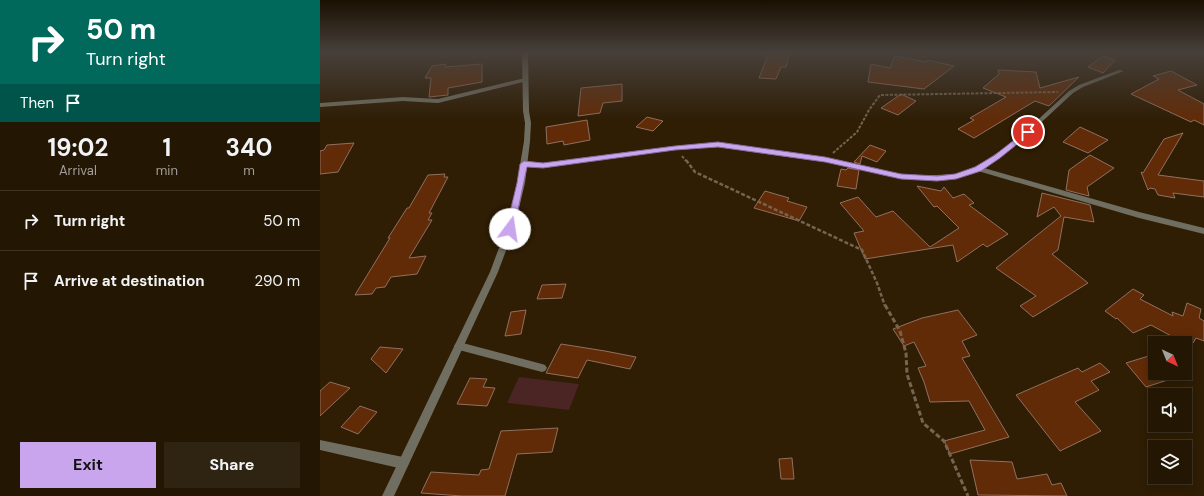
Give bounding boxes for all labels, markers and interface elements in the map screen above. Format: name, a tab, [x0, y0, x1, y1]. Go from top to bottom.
text: 50 m	[86, 11, 156, 48]
icon: right	[20, 16, 72, 68]
text: Turn right	[86, 47, 166, 71]
icon: arrive	[62, 92, 84, 114]
text: Then	[20, 93, 54, 113]
pin	[1011, 115, 1045, 149]
icon: arrive	[1017, 121, 1039, 143]
text: 19:02	[48, 132, 108, 163]
text: 1	[162, 132, 171, 163]
text: 340	[225, 132, 272, 163]
text: Arrival	[59, 162, 97, 179]
text: min	[156, 162, 178, 179]
text: m	[243, 162, 255, 179]
position arrow	[489, 208, 531, 250]
icon: right	[20, 210, 42, 232]
text: Turn right	[54, 211, 125, 231]
text: 50 m	[263, 211, 300, 231]
icon: arrive	[20, 270, 42, 292]
text: Arrive at destination	[54, 271, 205, 291]
text: 290 m	[254, 271, 300, 291]
north arrow	[1148, 336, 1192, 380]
map controls	[1148, 336, 1192, 484]
button: sound	[1148, 388, 1192, 432]
button: layers	[1148, 440, 1192, 484]
button: Exit	[20, 442, 156, 488]
button: Share	[164, 442, 300, 488]

